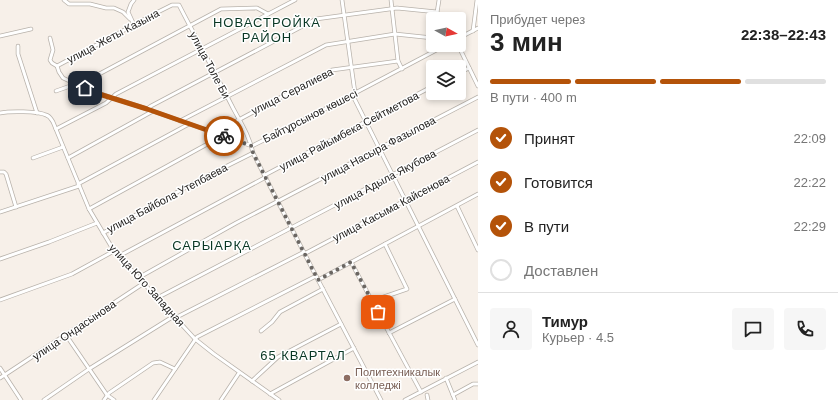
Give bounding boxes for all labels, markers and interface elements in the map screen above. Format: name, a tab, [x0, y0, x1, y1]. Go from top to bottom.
street label: улица Жеты Казына	[65, 6, 162, 65]
north arrow	[426, 12, 466, 52]
map controls	[426, 12, 466, 100]
text: Прибудет через	[490, 12, 585, 27]
district label: НОВАСТРОЙКА РАЙОН	[213, 15, 321, 45]
text: 22:38–22:43	[741, 26, 826, 43]
text: 3 мин	[490, 27, 563, 57]
street label: улица Толе Би	[187, 30, 233, 100]
button: layers	[426, 60, 466, 100]
street label: улица Сералиева	[249, 65, 336, 117]
pin	[68, 71, 102, 105]
icon: home	[74, 77, 96, 99]
street label: Байтұрсынов көшесі	[261, 87, 359, 145]
street label: улица Райымбека Сейтметова	[277, 89, 421, 173]
text: В пути · 400 m	[490, 90, 577, 105]
street label: улица Насыра Фазылова	[319, 113, 438, 184]
courier	[204, 116, 244, 156]
icon: bike	[213, 125, 235, 147]
icon: check	[490, 127, 512, 149]
text: Принят	[524, 130, 575, 147]
text: 22:09	[793, 131, 826, 146]
street label: улица Адыла Якубова	[332, 147, 439, 211]
street label: улица Байбола Утепбаева	[105, 161, 230, 235]
icon: check	[490, 171, 512, 193]
street label: улица Касыма Кайсенова	[331, 172, 452, 244]
text: Готовится	[524, 174, 593, 191]
text: 22:22	[793, 175, 826, 190]
icon: check	[490, 215, 512, 237]
text: В пути	[524, 218, 569, 235]
text: 22:29	[793, 219, 826, 234]
district label: САРЫАРҚА	[172, 238, 252, 253]
street label: улица Юго Западная	[107, 241, 187, 329]
text: Доставлен	[524, 262, 598, 279]
pin	[361, 295, 395, 329]
street label: улица Ондасынова	[30, 297, 119, 362]
icon: bag	[367, 301, 389, 323]
button: person	[490, 308, 532, 350]
button: chat	[732, 308, 774, 350]
button: phone	[784, 308, 826, 350]
text: Тимур	[542, 313, 588, 330]
text: Курьер · 4.5	[542, 330, 614, 345]
district label: 65 КВАРТАЛ	[260, 348, 346, 363]
place label: Политехникалык колледжі	[355, 366, 440, 391]
marker: Политехникалык колледжі	[342, 373, 352, 383]

